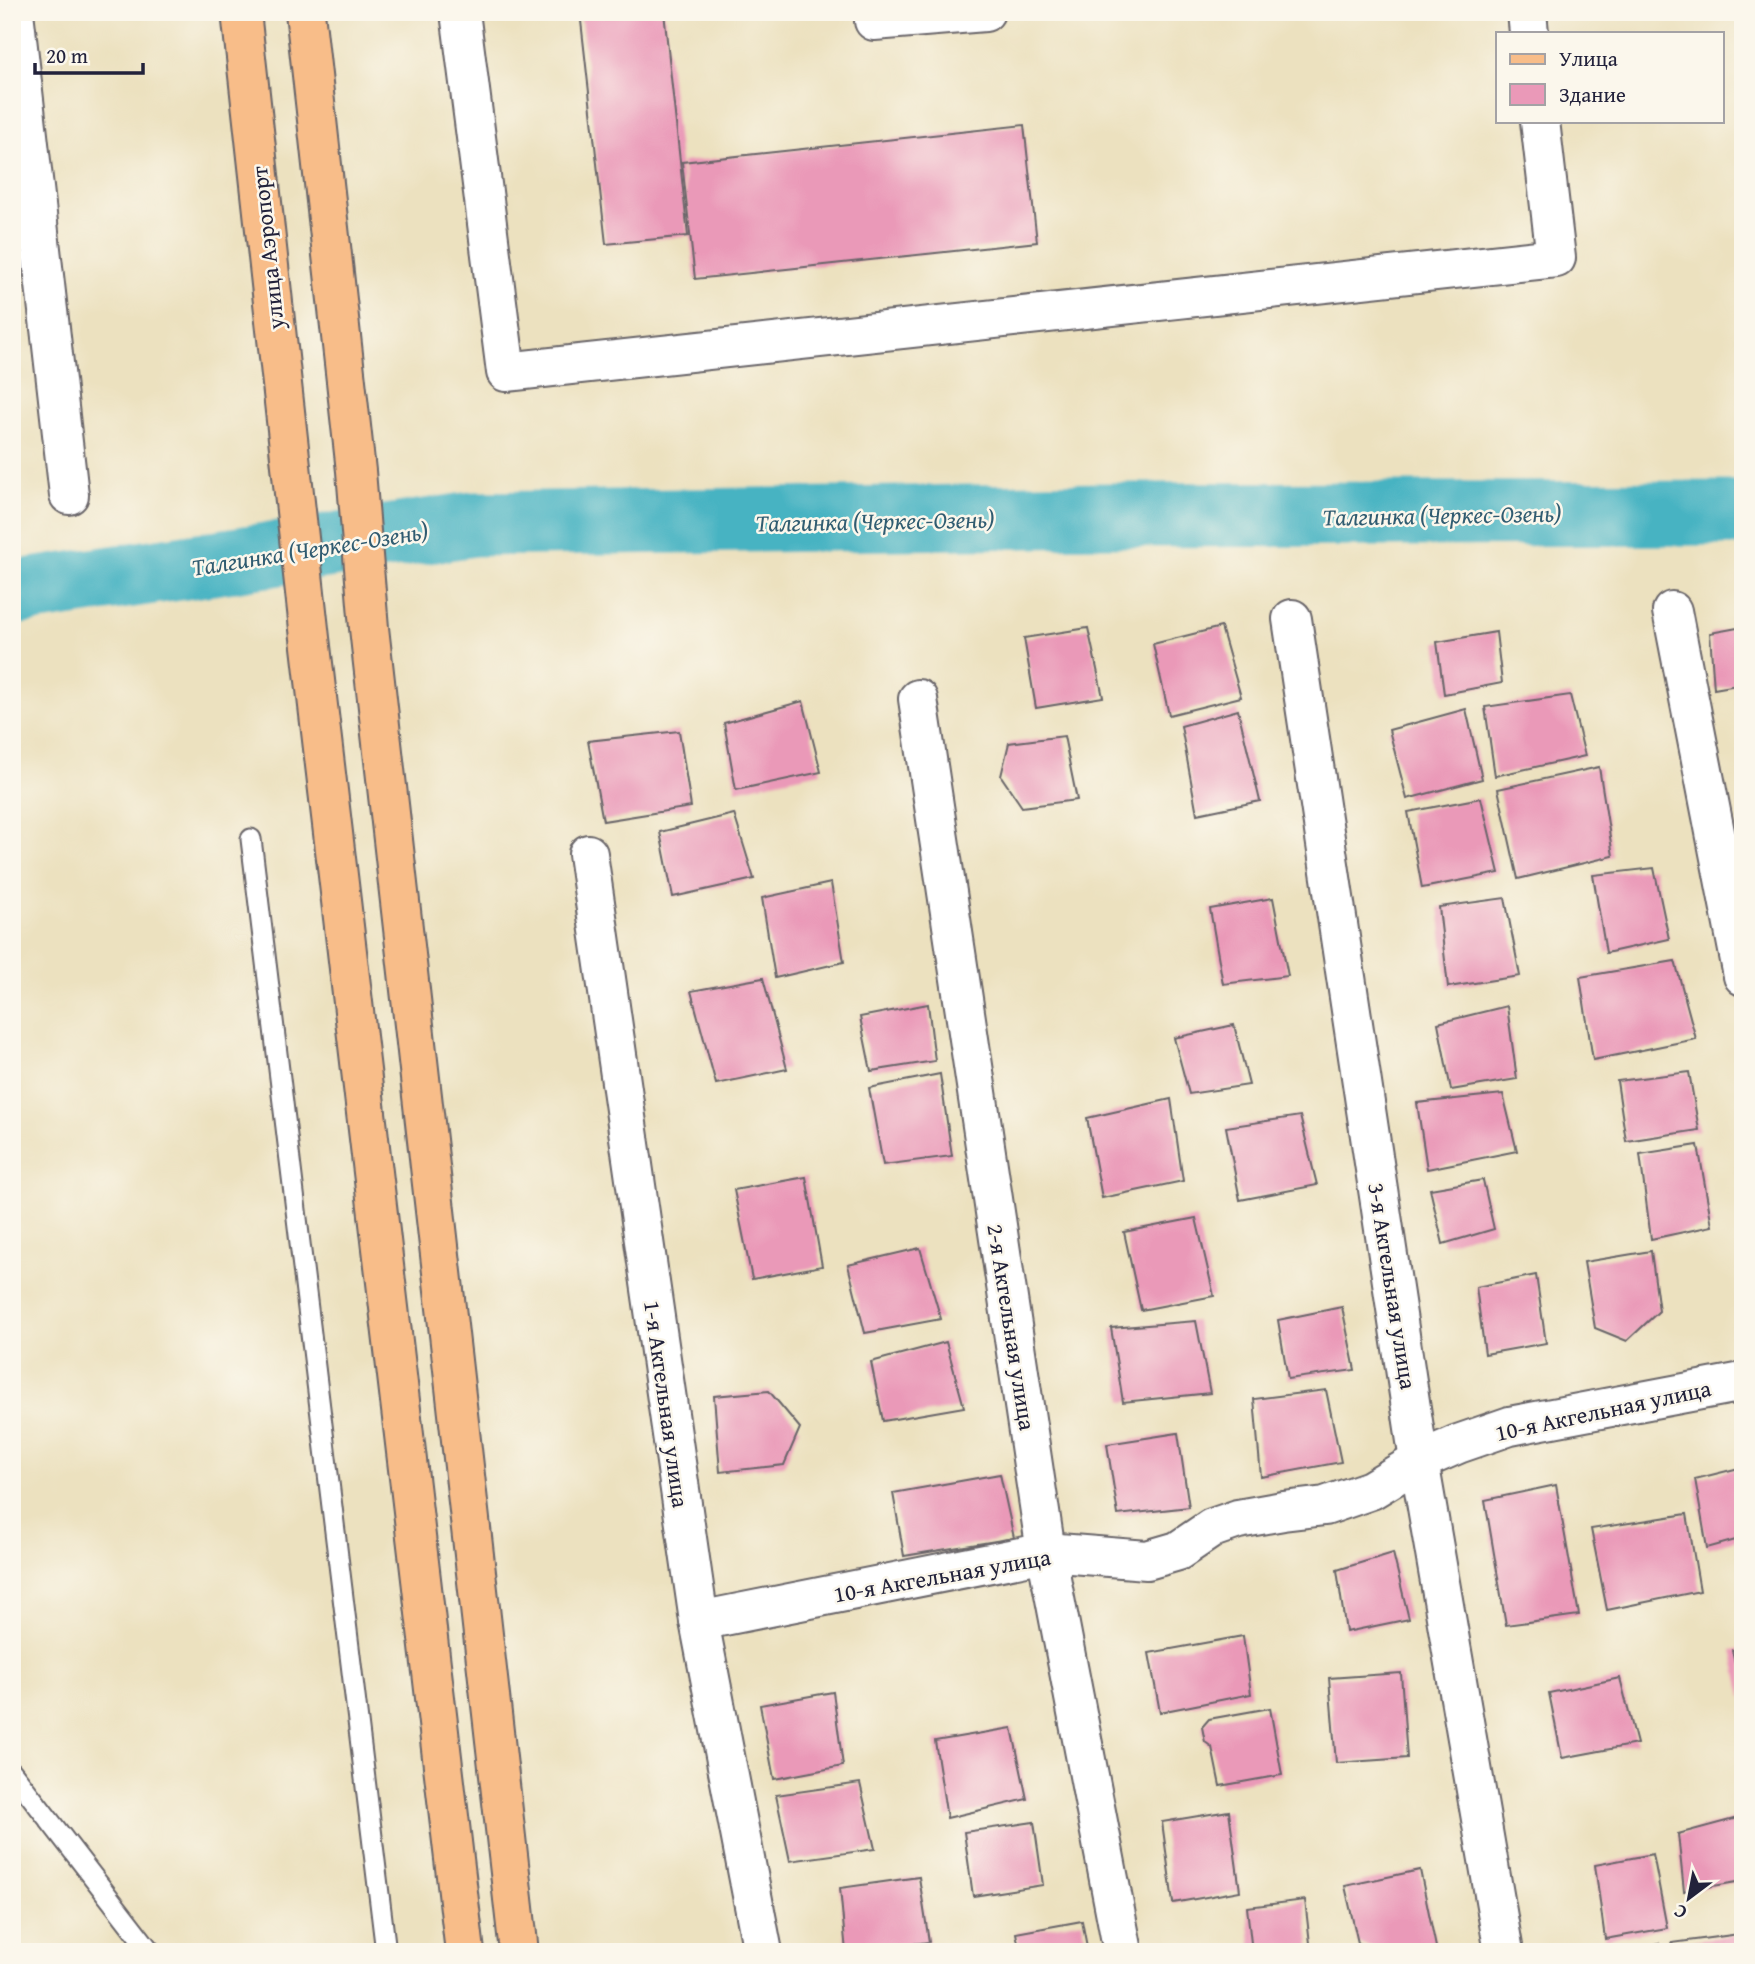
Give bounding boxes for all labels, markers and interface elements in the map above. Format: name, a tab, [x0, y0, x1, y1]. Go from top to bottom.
scale bar	[35, 32, 144, 76]
legend	[1496, 32, 1724, 122]
text: 20 m	[46, 40, 88, 71]
text: Улица	[1559, 43, 1618, 74]
text: Здание	[1559, 79, 1626, 110]
street label: улица Аэропорт	[242, 165, 292, 332]
water label: Талгинка (Черкес-Озень)	[1322, 495, 1562, 535]
water label: Талгинка (Черкес-Озень)	[755, 501, 995, 541]
water label: Талгинка (Черкес-Озень)	[189, 513, 431, 585]
street label: 3-я Акгельная улица	[1360, 1180, 1426, 1392]
street label: 2-я Акгельная улица	[979, 1221, 1045, 1433]
street label: 1-я Акгельная улица	[636, 1298, 698, 1510]
street label: 10-я Акгельная улица	[1492, 1371, 1714, 1449]
street label: 10-я Акгельная улица	[831, 1540, 1053, 1610]
north arrow	[1654, 1862, 1724, 1932]
text: С	[1668, 1898, 1692, 1927]

